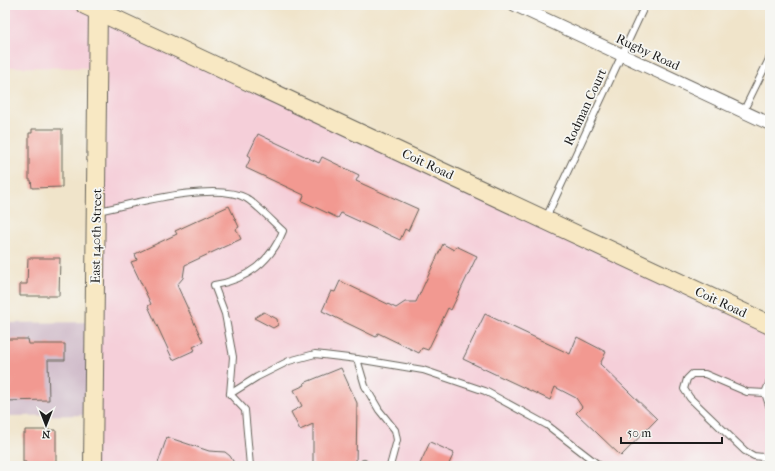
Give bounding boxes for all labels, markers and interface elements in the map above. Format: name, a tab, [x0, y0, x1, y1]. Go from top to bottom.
street label: Rugby Road	[614, 31, 683, 74]
street label: Rodman Court	[561, 66, 609, 148]
street label: Coit Road	[400, 145, 457, 183]
street label: East 140th Street	[88, 188, 104, 283]
street label: Coit Road	[693, 283, 750, 321]
north arrow	[26, 405, 66, 445]
scale bar	[621, 419, 722, 445]
text: 50 m	[627, 426, 651, 440]
text: N	[41, 428, 50, 441]

